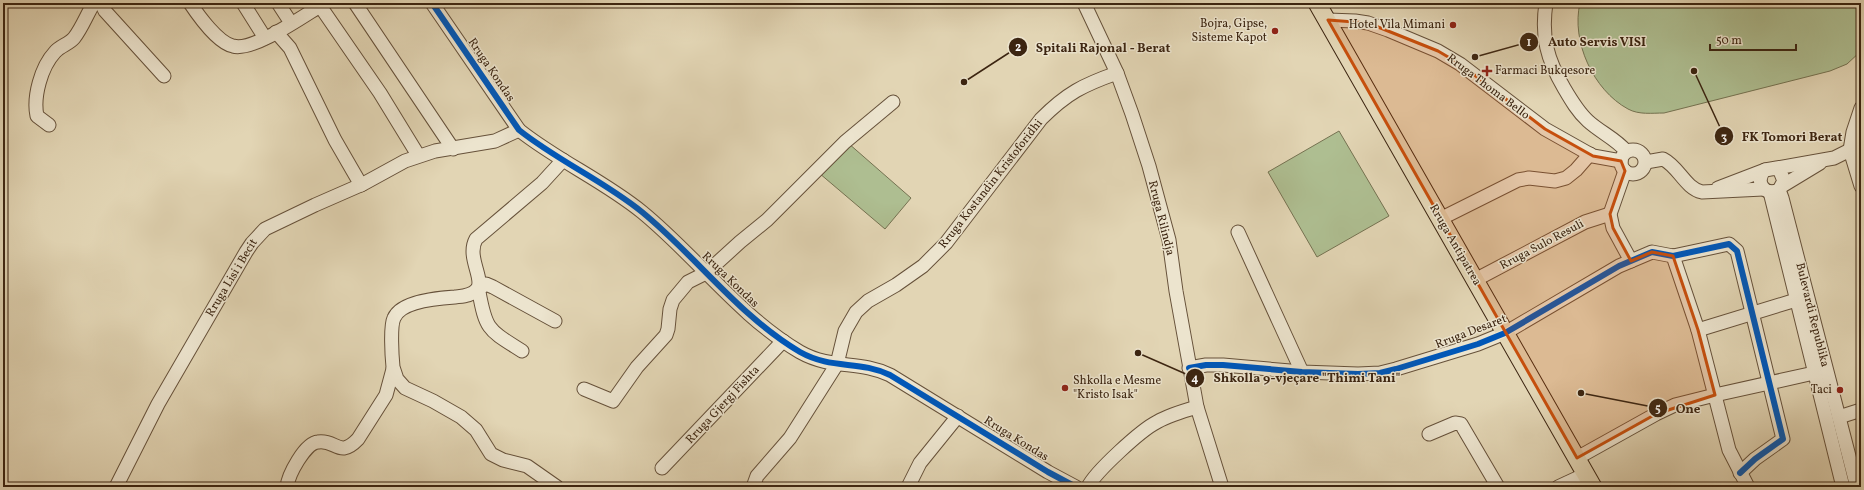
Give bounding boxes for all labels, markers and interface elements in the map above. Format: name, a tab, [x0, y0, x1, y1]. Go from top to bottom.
place label: Bojra, Gipse, Sisteme Kapot	[1192, 16, 1267, 46]
place label: Hotel Vila Mimani	[1349, 17, 1445, 33]
marker: Hotel Vila Mimani	[1448, 20, 1458, 30]
marker: Bojra, Gipse, Sisteme Kapot	[1270, 26, 1280, 36]
scale bar	[1710, 26, 1796, 52]
callout: Auto Servis VISI	[1519, 29, 1654, 54]
text: 50 m	[1716, 33, 1742, 49]
text: Auto Servis VISI	[1548, 34, 1646, 52]
street label: Rruga Kondas	[464, 35, 518, 105]
callout: Spitali Rajonal - Berat	[1008, 35, 1179, 60]
text: 1	[1527, 35, 1532, 51]
text: 2	[1015, 40, 1021, 56]
text: Spitali Rajonal - Berat	[1036, 40, 1170, 58]
street label: Rruga Thoma Bello	[1443, 50, 1533, 124]
place label: Farmaci Bukqesore	[1495, 63, 1596, 79]
marker: Farmaci Bukqesore	[1482, 66, 1492, 76]
street label: Rruga Kostandin Kristoforidhi	[935, 116, 1047, 252]
callout: FK Tomori Berat	[1714, 124, 1851, 149]
text: FK Tomori Berat	[1742, 129, 1842, 147]
text: 3	[1721, 130, 1727, 146]
street label: Rruga Rilindja	[1144, 179, 1178, 257]
street label: Rruga Antipatrea	[1425, 201, 1485, 289]
street label: Rruga Sulo Resuli	[1497, 216, 1587, 274]
street label: Rruga Lisi i Becit	[202, 236, 262, 320]
street label: Rruga Kondas	[698, 249, 762, 311]
street label: Bulevardi Republika	[1791, 261, 1833, 369]
street label: Rruga Desaret	[1433, 311, 1509, 353]
street label: Rruga Gjergj Fishta	[682, 362, 764, 448]
callout: Shkolla 9-vjeçare "Thimi Tani"	[1185, 365, 1408, 390]
text: Shkolla 9-vjeçare "Thimi Tani"	[1214, 370, 1401, 388]
text: 4	[1191, 371, 1199, 387]
place label: Shkolla e Mesme "Kristo Isak"	[1073, 373, 1161, 403]
place label: Taci	[1811, 382, 1832, 398]
marker: Shkolla e Mesme "Kristo Isak"	[1060, 383, 1070, 393]
marker: Taci	[1835, 385, 1845, 395]
callout: One	[1648, 396, 1708, 421]
text: 5	[1655, 401, 1661, 417]
text: One	[1676, 401, 1701, 419]
street label: Rruga Kondas	[981, 413, 1051, 465]

